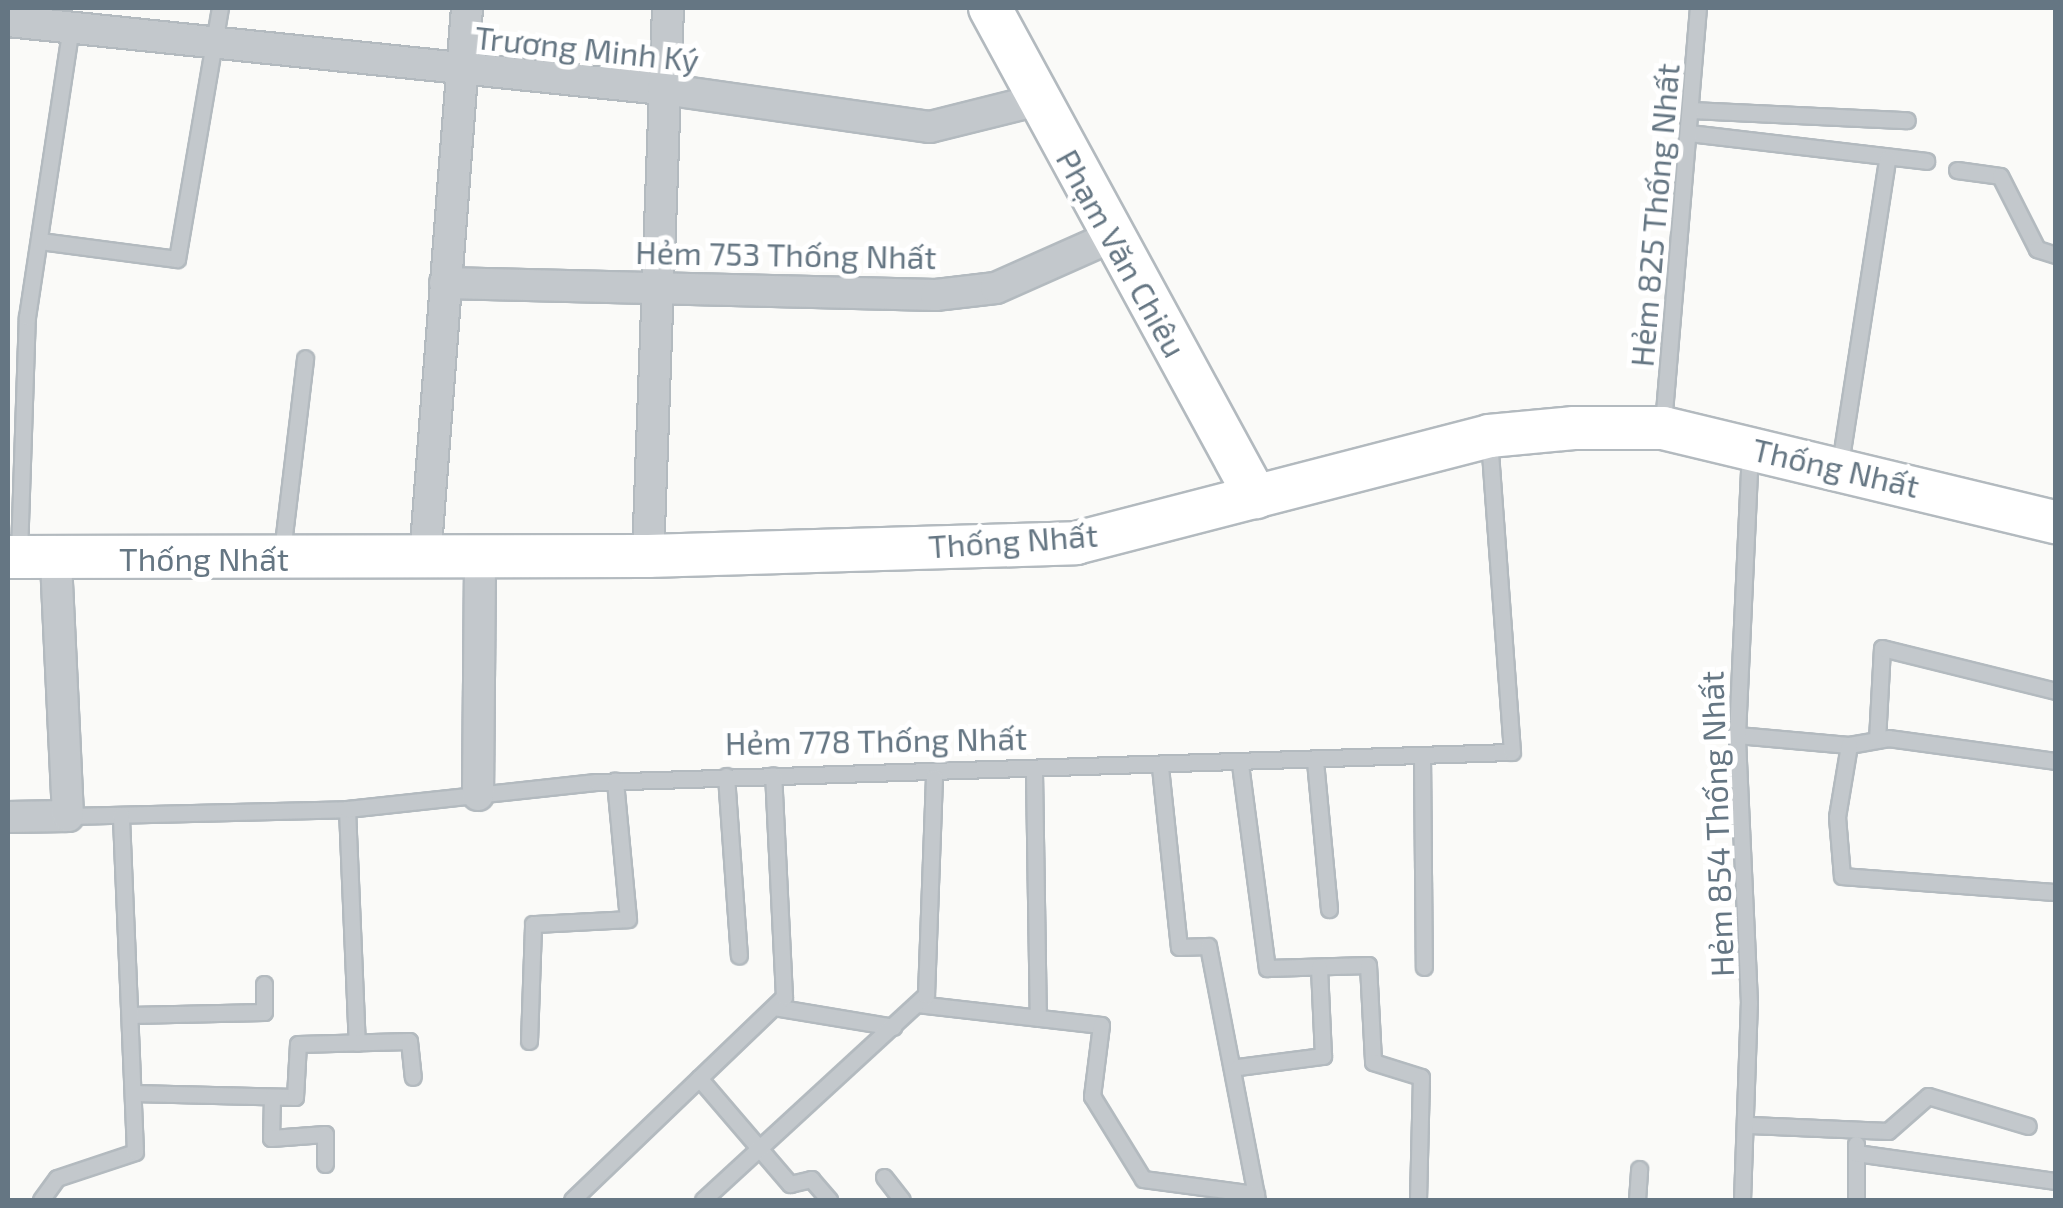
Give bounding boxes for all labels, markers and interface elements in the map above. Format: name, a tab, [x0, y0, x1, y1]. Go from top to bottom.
street label: Trương Minh Ký	[473, 17, 701, 79]
street label: Hẻm 825 Thống Nhất	[1622, 61, 1686, 369]
street label: Phạm Văn Chiêu	[1049, 142, 1195, 364]
street label: Hẻm 753 Thống Nhất	[635, 232, 937, 276]
street label: Thống Nhất	[1749, 429, 1923, 505]
street label: Thống Nhất	[927, 515, 1099, 565]
street label: Thống Nhất	[119, 539, 289, 577]
street label: Hẻm 854 Thống Nhất	[1691, 670, 1741, 978]
street label: Hẻm 778 Thống Nhất	[724, 718, 1028, 762]

